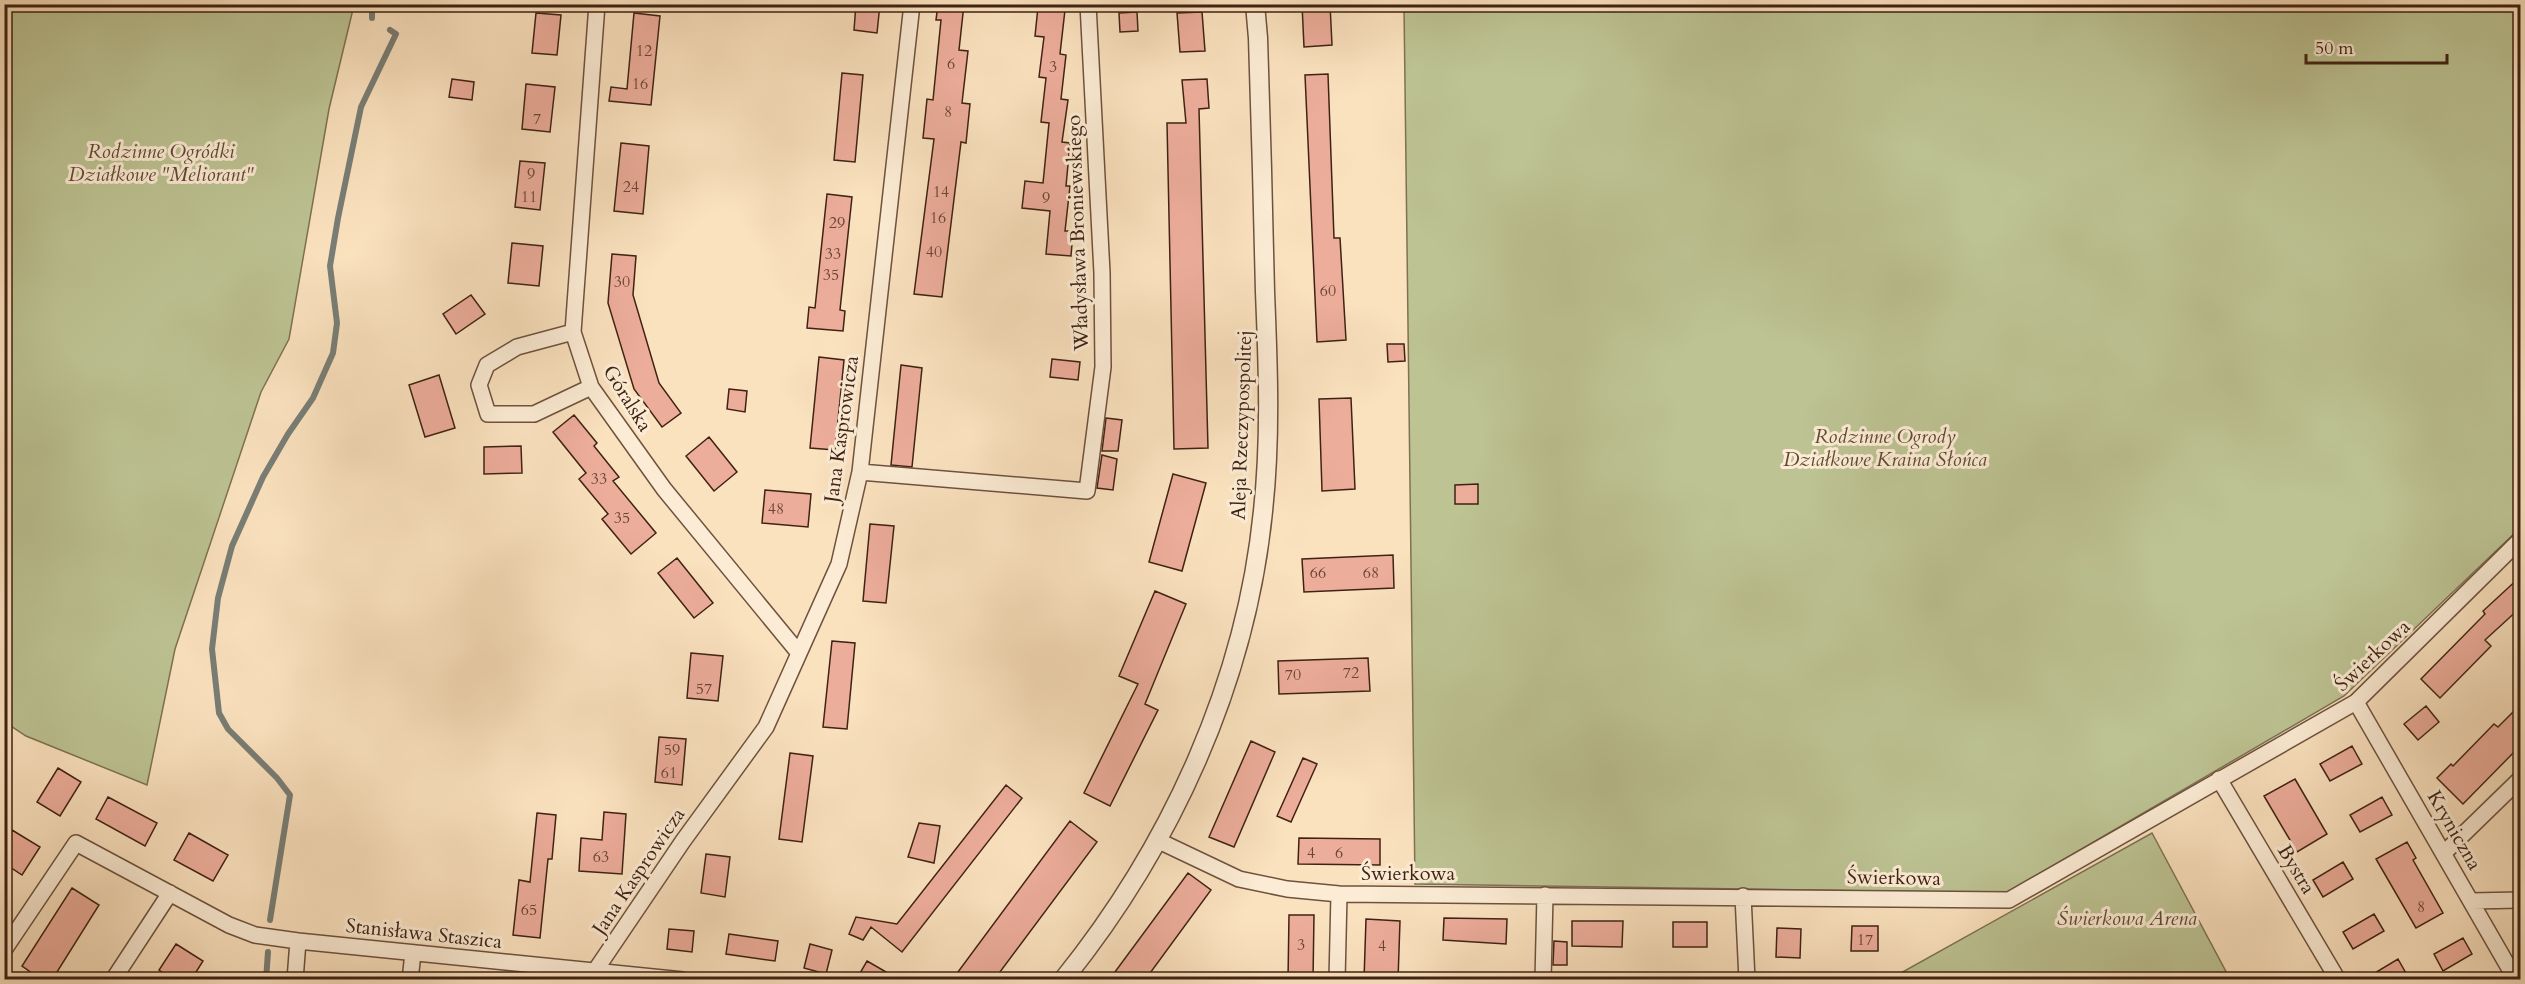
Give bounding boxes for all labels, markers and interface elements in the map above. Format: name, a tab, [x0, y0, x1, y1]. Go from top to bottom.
scale bar	[2306, 27, 2447, 65]
text: 50 m	[2315, 36, 2354, 61]
house number: 12	[636, 40, 652, 62]
house number: 6	[947, 53, 955, 75]
house number: 3	[1049, 56, 1057, 78]
house number: 16	[632, 73, 648, 95]
house number: 8	[944, 101, 952, 123]
house number: 7	[533, 108, 541, 130]
street label: Władysława Broniewskiego	[1060, 114, 1095, 353]
park label: Rodzinne Ogródki Działkowe "Meliorant"	[68, 138, 254, 188]
house number: 9	[527, 163, 535, 185]
house number: 24	[623, 176, 639, 198]
house number: 14	[933, 181, 949, 203]
house number: 11	[521, 186, 537, 208]
house number: 9	[1042, 187, 1050, 209]
house number: 16	[930, 207, 946, 229]
house number: 29	[829, 212, 845, 234]
house number: 40	[926, 241, 942, 263]
house number: 33	[825, 243, 841, 265]
house number: 35	[823, 264, 839, 286]
house number: 30	[614, 271, 630, 293]
house number: 60	[1320, 280, 1336, 302]
street label: Aleja Rzeczypospolitej	[1225, 330, 1258, 520]
street label: Jana Kasprowicza	[817, 354, 865, 507]
street label: Góralska	[597, 360, 659, 437]
park label: Rodzinne Ogrody Działkowe Kraina Słońca	[1783, 423, 1987, 473]
house number: 33	[591, 468, 607, 490]
house number: 48	[768, 498, 784, 520]
house number: 35	[614, 507, 630, 529]
house number: 66	[1310, 562, 1326, 584]
house number: 68	[1363, 562, 1379, 584]
street label: Świerkowa	[2329, 613, 2416, 697]
house number: 72	[1343, 662, 1359, 684]
house number: 70	[1285, 664, 1301, 686]
house number: 57	[696, 678, 712, 700]
house number: 59	[664, 739, 680, 761]
house number: 61	[661, 762, 677, 784]
street label: Kryniczna	[2421, 785, 2488, 875]
street label: Jana Kasprowicza	[584, 802, 691, 943]
street label: Bystra	[2271, 840, 2322, 899]
house number: 4	[1307, 842, 1315, 864]
house number: 6	[1335, 842, 1343, 864]
house number: 63	[593, 846, 609, 868]
street label: Świerkowa	[1361, 860, 1455, 887]
street label: Świerkowa	[1847, 863, 1942, 892]
house number: 8	[2417, 896, 2425, 918]
house number: 65	[521, 899, 537, 921]
park label: Świerkowa Arena	[2057, 905, 2197, 932]
street label: Stanisława Staszica	[345, 912, 504, 955]
house number: 17	[1857, 929, 1873, 951]
house number: 3	[1297, 934, 1305, 956]
house number: 4	[1378, 935, 1386, 957]

